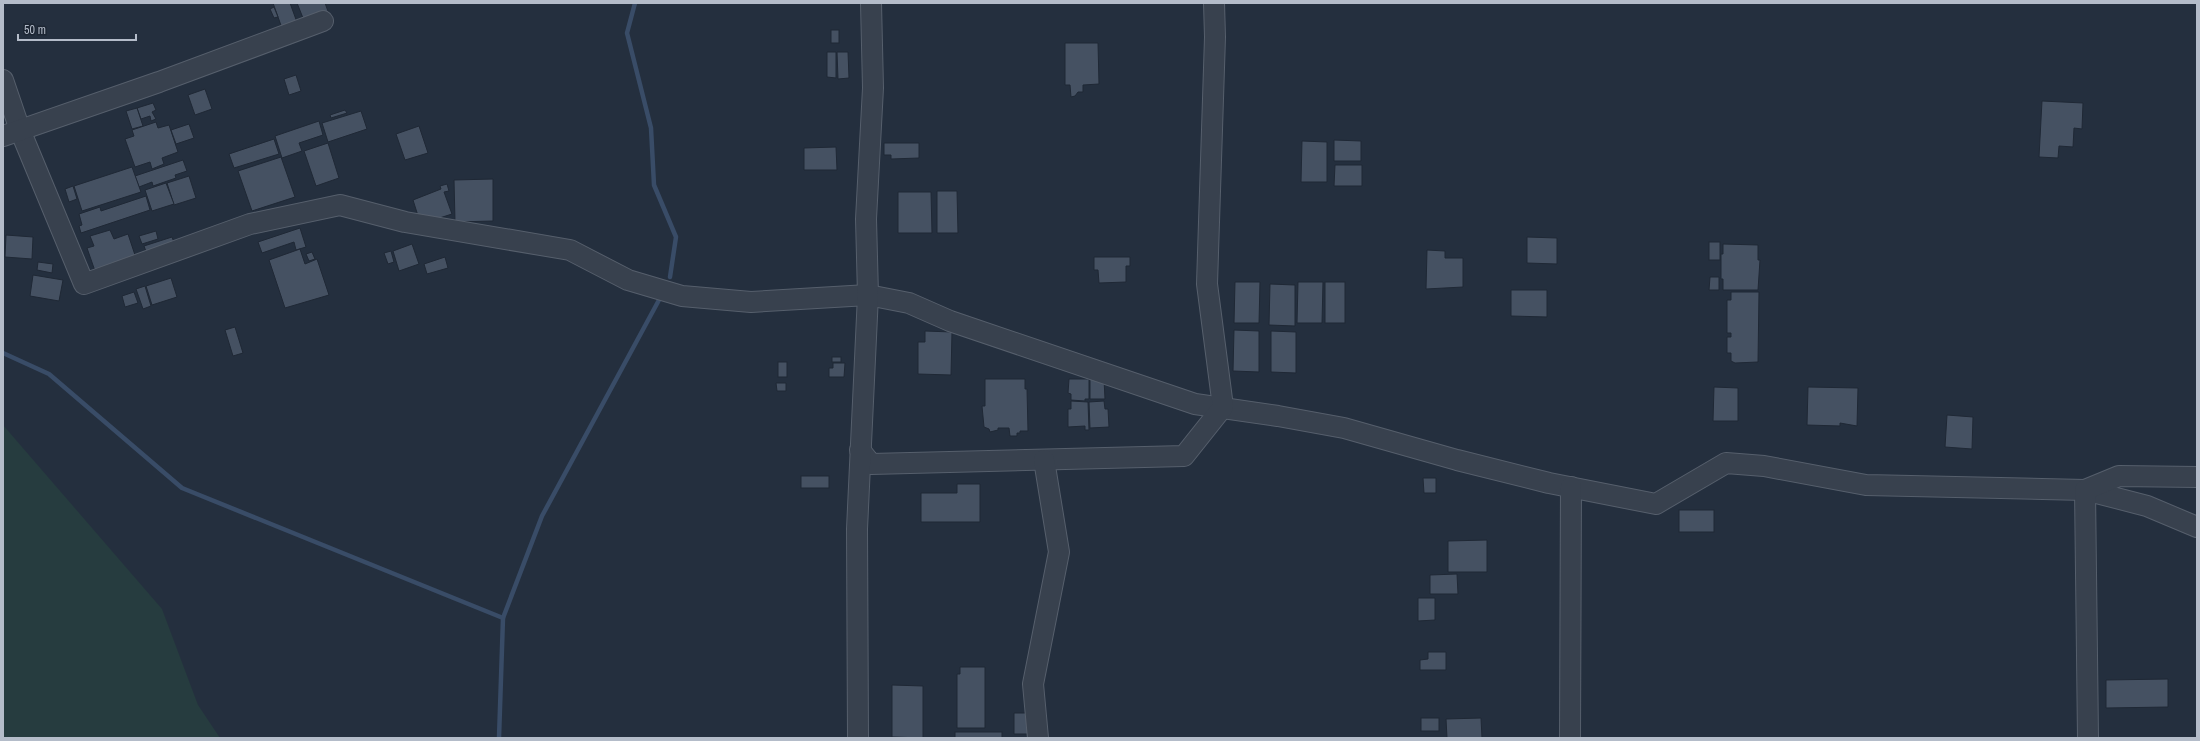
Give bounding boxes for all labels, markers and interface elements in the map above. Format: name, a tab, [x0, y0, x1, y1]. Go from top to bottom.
scale bar	[18, 16, 136, 42]
text: 50 m	[24, 22, 46, 38]

